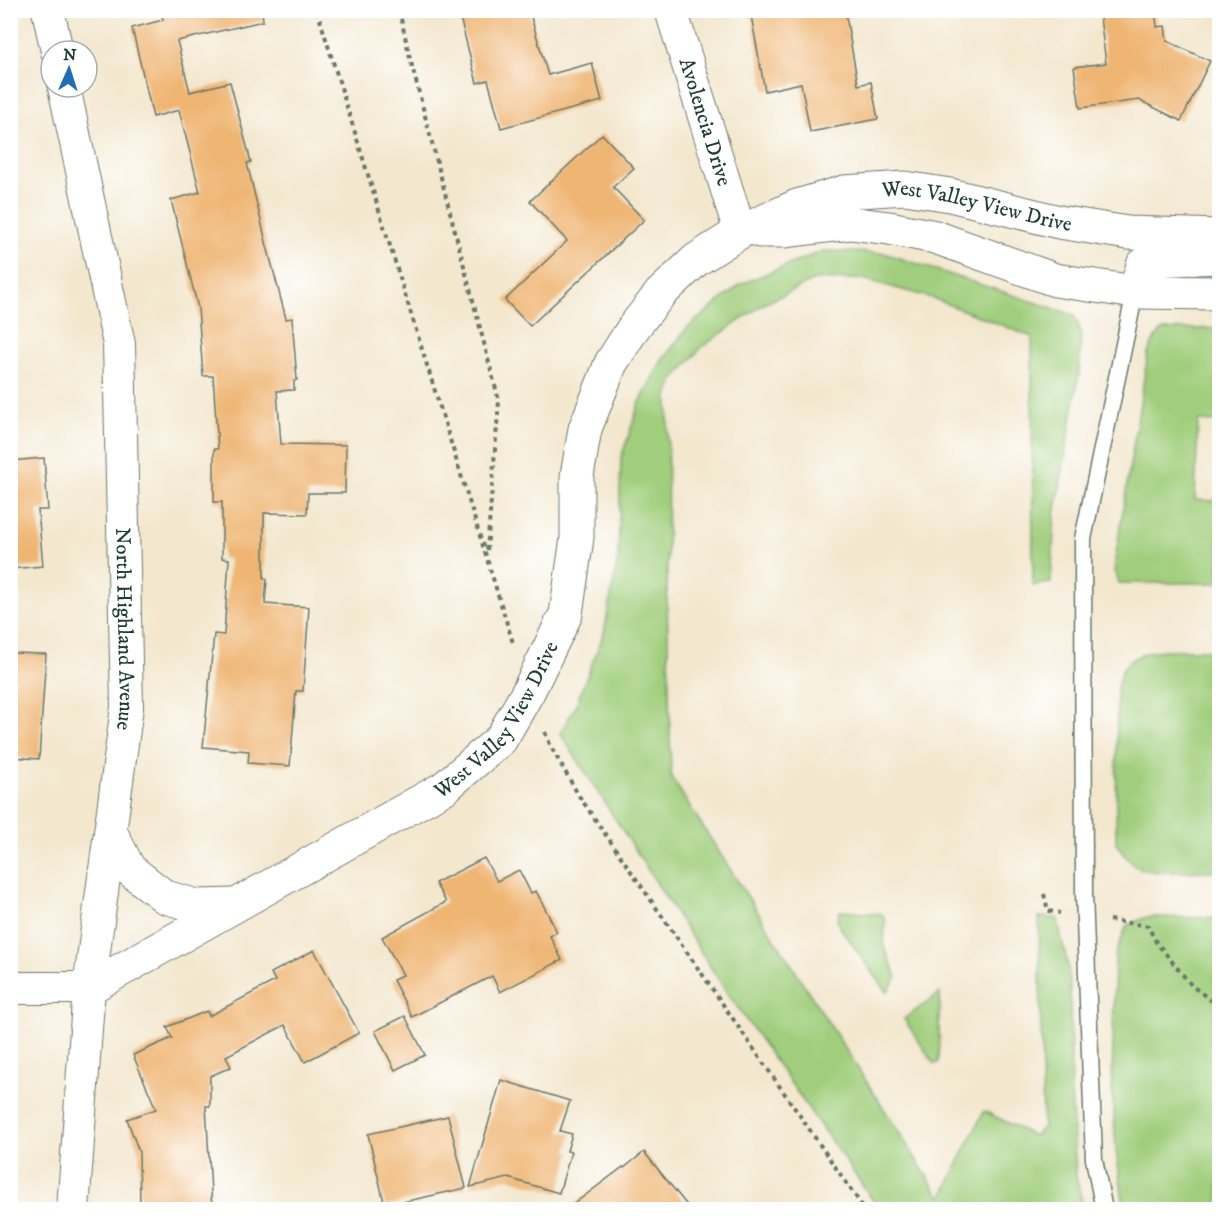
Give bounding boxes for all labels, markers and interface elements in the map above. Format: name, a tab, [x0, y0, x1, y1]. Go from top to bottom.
north arrow	[39, 39, 99, 99]
text: N	[63, 45, 77, 65]
street label: Avolencia Drive	[673, 55, 737, 190]
street label: West Valley View Drive	[880, 176, 1074, 238]
street label: North Highland Avenue	[109, 527, 139, 732]
street label: West Valley View Drive	[429, 637, 565, 805]

